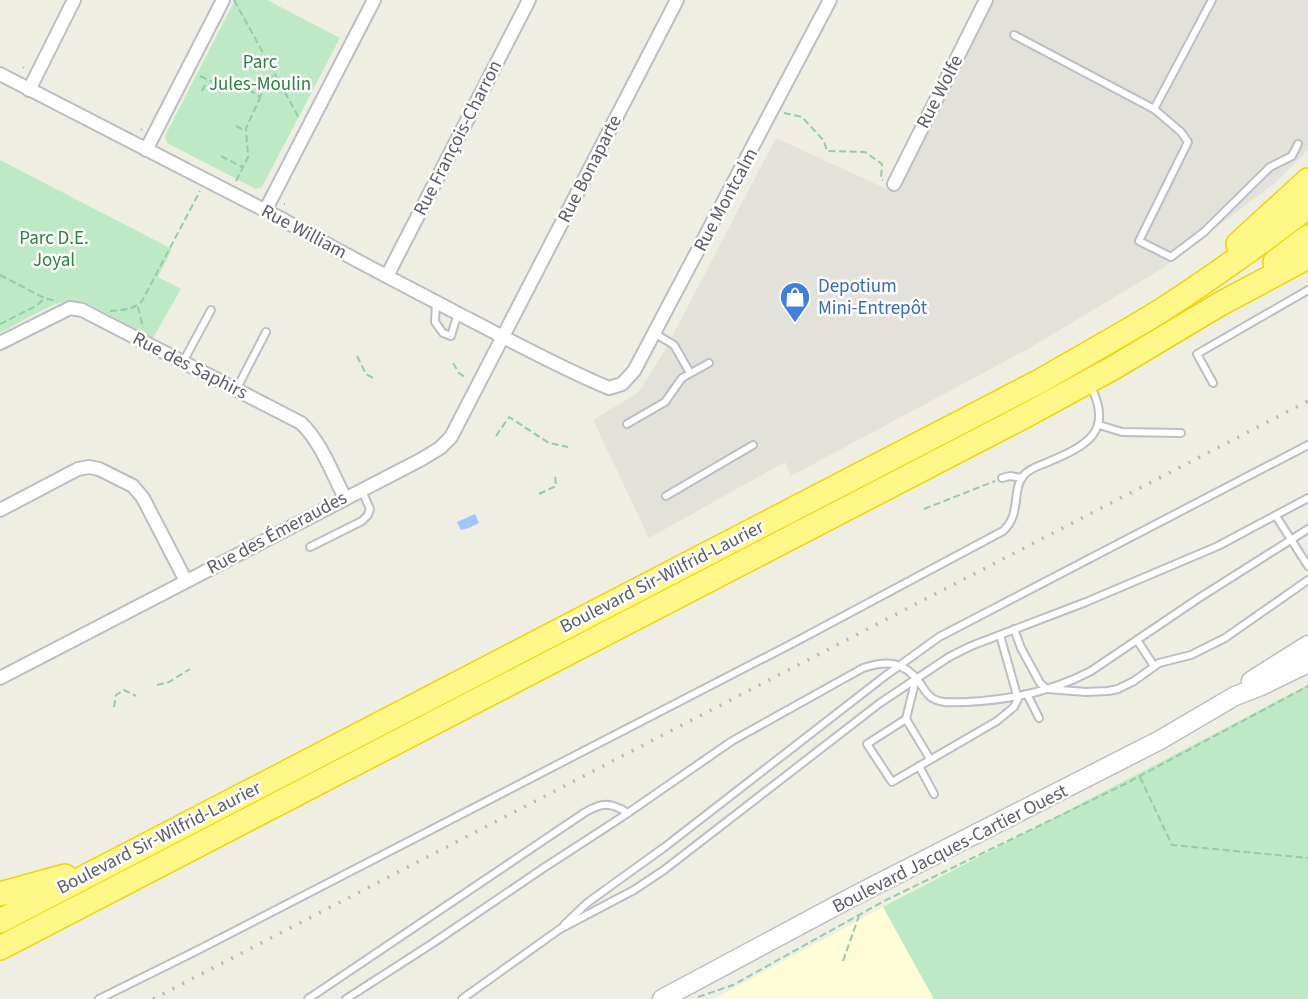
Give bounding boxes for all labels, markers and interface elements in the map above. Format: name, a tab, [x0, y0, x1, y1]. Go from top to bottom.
park label: Parc Jules-Moulin	[209, 49, 311, 98]
street label: Rue Wolfe	[910, 51, 970, 133]
street label: Rue François-Charron	[407, 56, 509, 220]
street label: Rue Bonaparte	[551, 110, 629, 228]
street label: Rue Montcalm	[687, 143, 765, 257]
street label: Rue William	[256, 198, 352, 266]
park label: Parc D.E. Joyal	[19, 225, 89, 274]
place label: Depotium Mini-Entrepôt	[818, 273, 928, 322]
shop icon: Depotium Mini-Entrepôt	[778, 280, 812, 324]
street label: Rue des Saphirs	[128, 325, 252, 407]
street label: Rue des Émeraudes	[202, 485, 352, 581]
street label: Boulevard Sir-Wilfrid-Laurier	[555, 514, 769, 640]
street label: Boulevard Sir-Wilfrid-Laurier	[52, 775, 266, 901]
street label: Boulevard Jacques-Cartier Ouest	[828, 778, 1073, 920]

